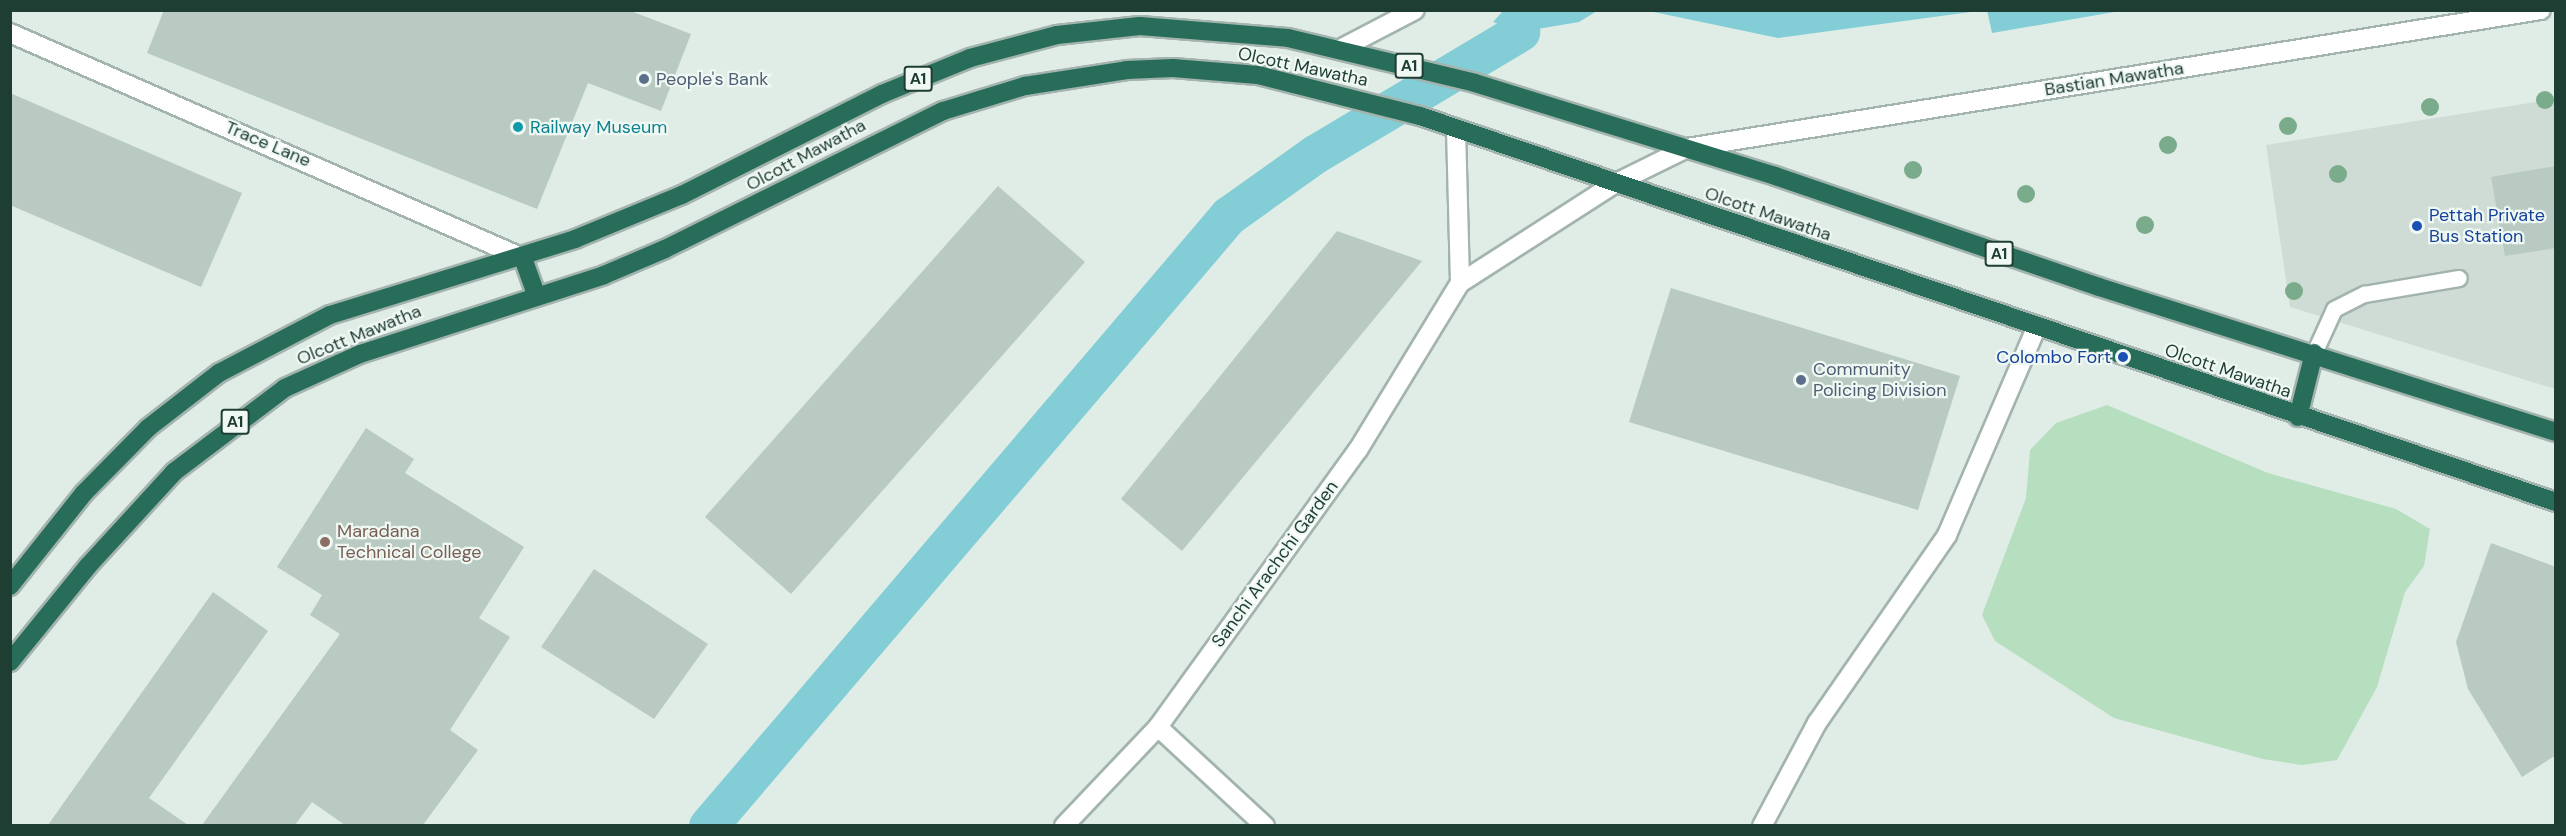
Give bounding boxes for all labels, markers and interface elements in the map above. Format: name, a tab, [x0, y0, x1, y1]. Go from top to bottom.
street label: Olcott Mawatha	[1236, 43, 1370, 91]
road number: A1	[1394, 53, 1424, 79]
street label: Bastian Mawatha	[2043, 57, 2185, 101]
road number: A1	[903, 66, 933, 92]
place label: People's Bank	[656, 68, 768, 90]
marker: People's Bank	[637, 72, 651, 86]
street label: Olcott Mawatha	[742, 114, 870, 196]
street label: Trace Lane	[222, 116, 314, 172]
place label: Railway Museum	[530, 116, 667, 138]
marker: Railway Museum	[511, 120, 525, 134]
street label: Olcott Mawatha	[1702, 182, 1834, 246]
place label: Pettah Private Bus Station	[2429, 205, 2545, 248]
marker: Pettah Private Bus Station	[2410, 219, 2424, 233]
road number: A1	[1984, 241, 2014, 267]
street label: Olcott Mawatha	[294, 300, 424, 370]
street label: Olcott Mawatha	[2162, 339, 2294, 403]
place label: Colombo Fort	[1996, 346, 2111, 368]
marker: Colombo Fort	[2116, 350, 2130, 364]
place label: Community Policing Division	[1813, 359, 1947, 401]
marker: Community Policing Division	[1794, 373, 1808, 387]
road number: A1	[220, 409, 250, 435]
street label: Sanchi Arachchi Garden	[1207, 476, 1343, 652]
place label: Maradana Technical College	[337, 521, 482, 564]
marker: Maradana Technical College	[318, 535, 332, 549]

